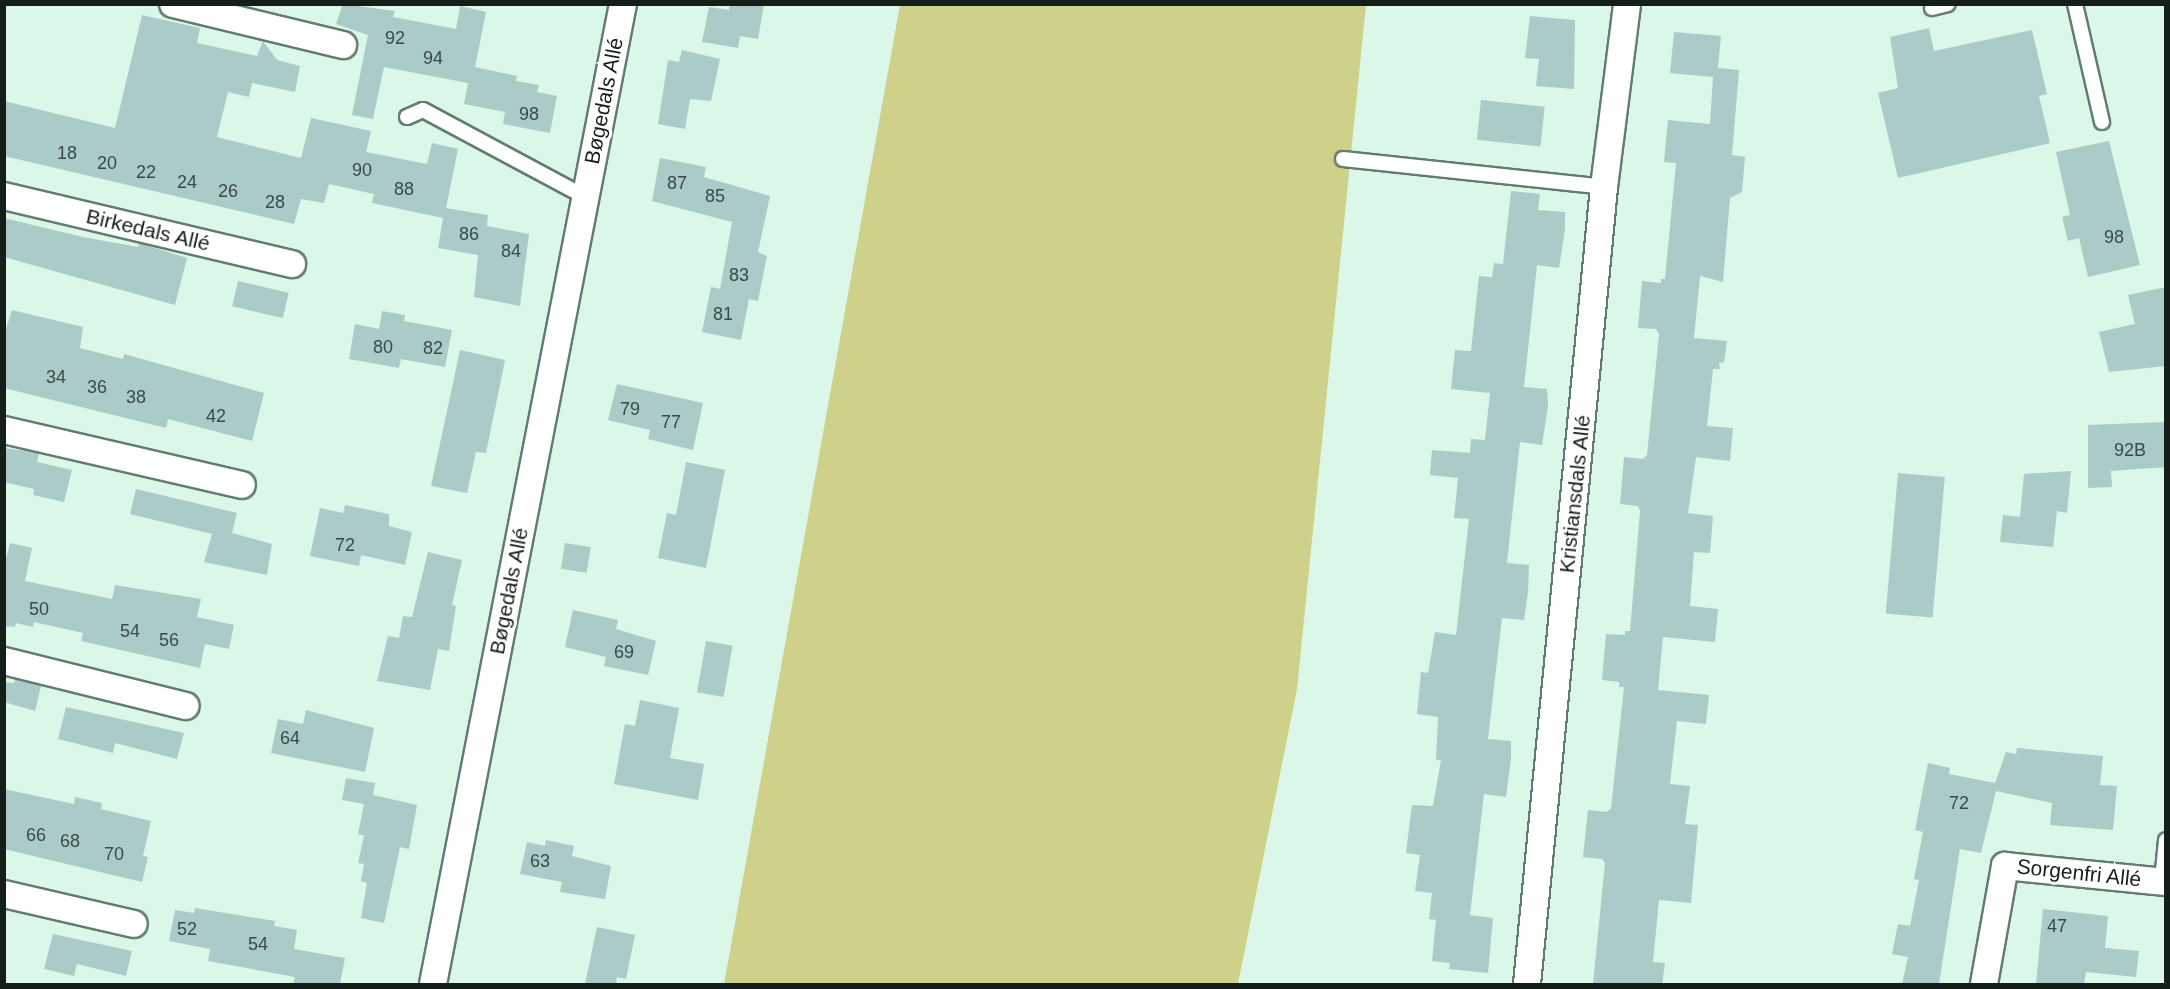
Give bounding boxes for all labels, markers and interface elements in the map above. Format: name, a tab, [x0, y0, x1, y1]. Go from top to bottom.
house number: 92	[385, 27, 405, 49]
street label: Bøgedals Allé	[579, 35, 629, 167]
house number: 94	[423, 47, 443, 69]
house number: 98	[519, 103, 539, 125]
house number: 18	[57, 142, 77, 164]
house number: 20	[97, 152, 117, 174]
house number: 90	[352, 159, 372, 181]
house number: 22	[136, 161, 156, 183]
house number: 24	[177, 171, 197, 193]
house number: 87	[667, 172, 687, 194]
house number: 88	[394, 178, 414, 200]
house number: 26	[218, 180, 238, 202]
house number: 85	[705, 185, 725, 207]
house number: 28	[265, 191, 285, 213]
street label: Birkedals Allé	[83, 203, 213, 257]
house number: 86	[459, 223, 479, 245]
house number: 98	[2104, 226, 2124, 248]
house number: 84	[501, 240, 521, 262]
house number: 83	[729, 264, 749, 286]
house number: 81	[713, 303, 733, 325]
house number: 80	[373, 336, 393, 358]
house number: 82	[423, 337, 443, 359]
house number: 34	[46, 366, 66, 388]
house number: 36	[87, 376, 107, 398]
house number: 38	[126, 386, 146, 408]
house number: 79	[620, 398, 640, 420]
house number: 42	[206, 405, 226, 427]
house number: 77	[661, 411, 681, 433]
street label: Kristiansdals Allé	[1554, 413, 1596, 575]
house number: 92B	[2114, 439, 2146, 461]
street label: Bøgedals Allé	[484, 525, 534, 657]
house number: 72	[335, 534, 355, 556]
house number: 50	[29, 598, 49, 620]
house number: 54	[120, 620, 140, 642]
house number: 56	[159, 629, 179, 651]
house number: 69	[614, 641, 634, 663]
house number: 64	[280, 727, 300, 749]
house number: 72	[1949, 792, 1969, 814]
house number: 66	[26, 824, 46, 846]
house number: 68	[60, 830, 80, 852]
house number: 70	[104, 843, 124, 865]
house number: 63	[530, 850, 550, 872]
street label: Sorgenfri Allé	[2015, 854, 2143, 892]
house number: 47	[2047, 915, 2067, 937]
house number: 52	[177, 918, 197, 940]
house number: 54	[248, 933, 268, 955]

